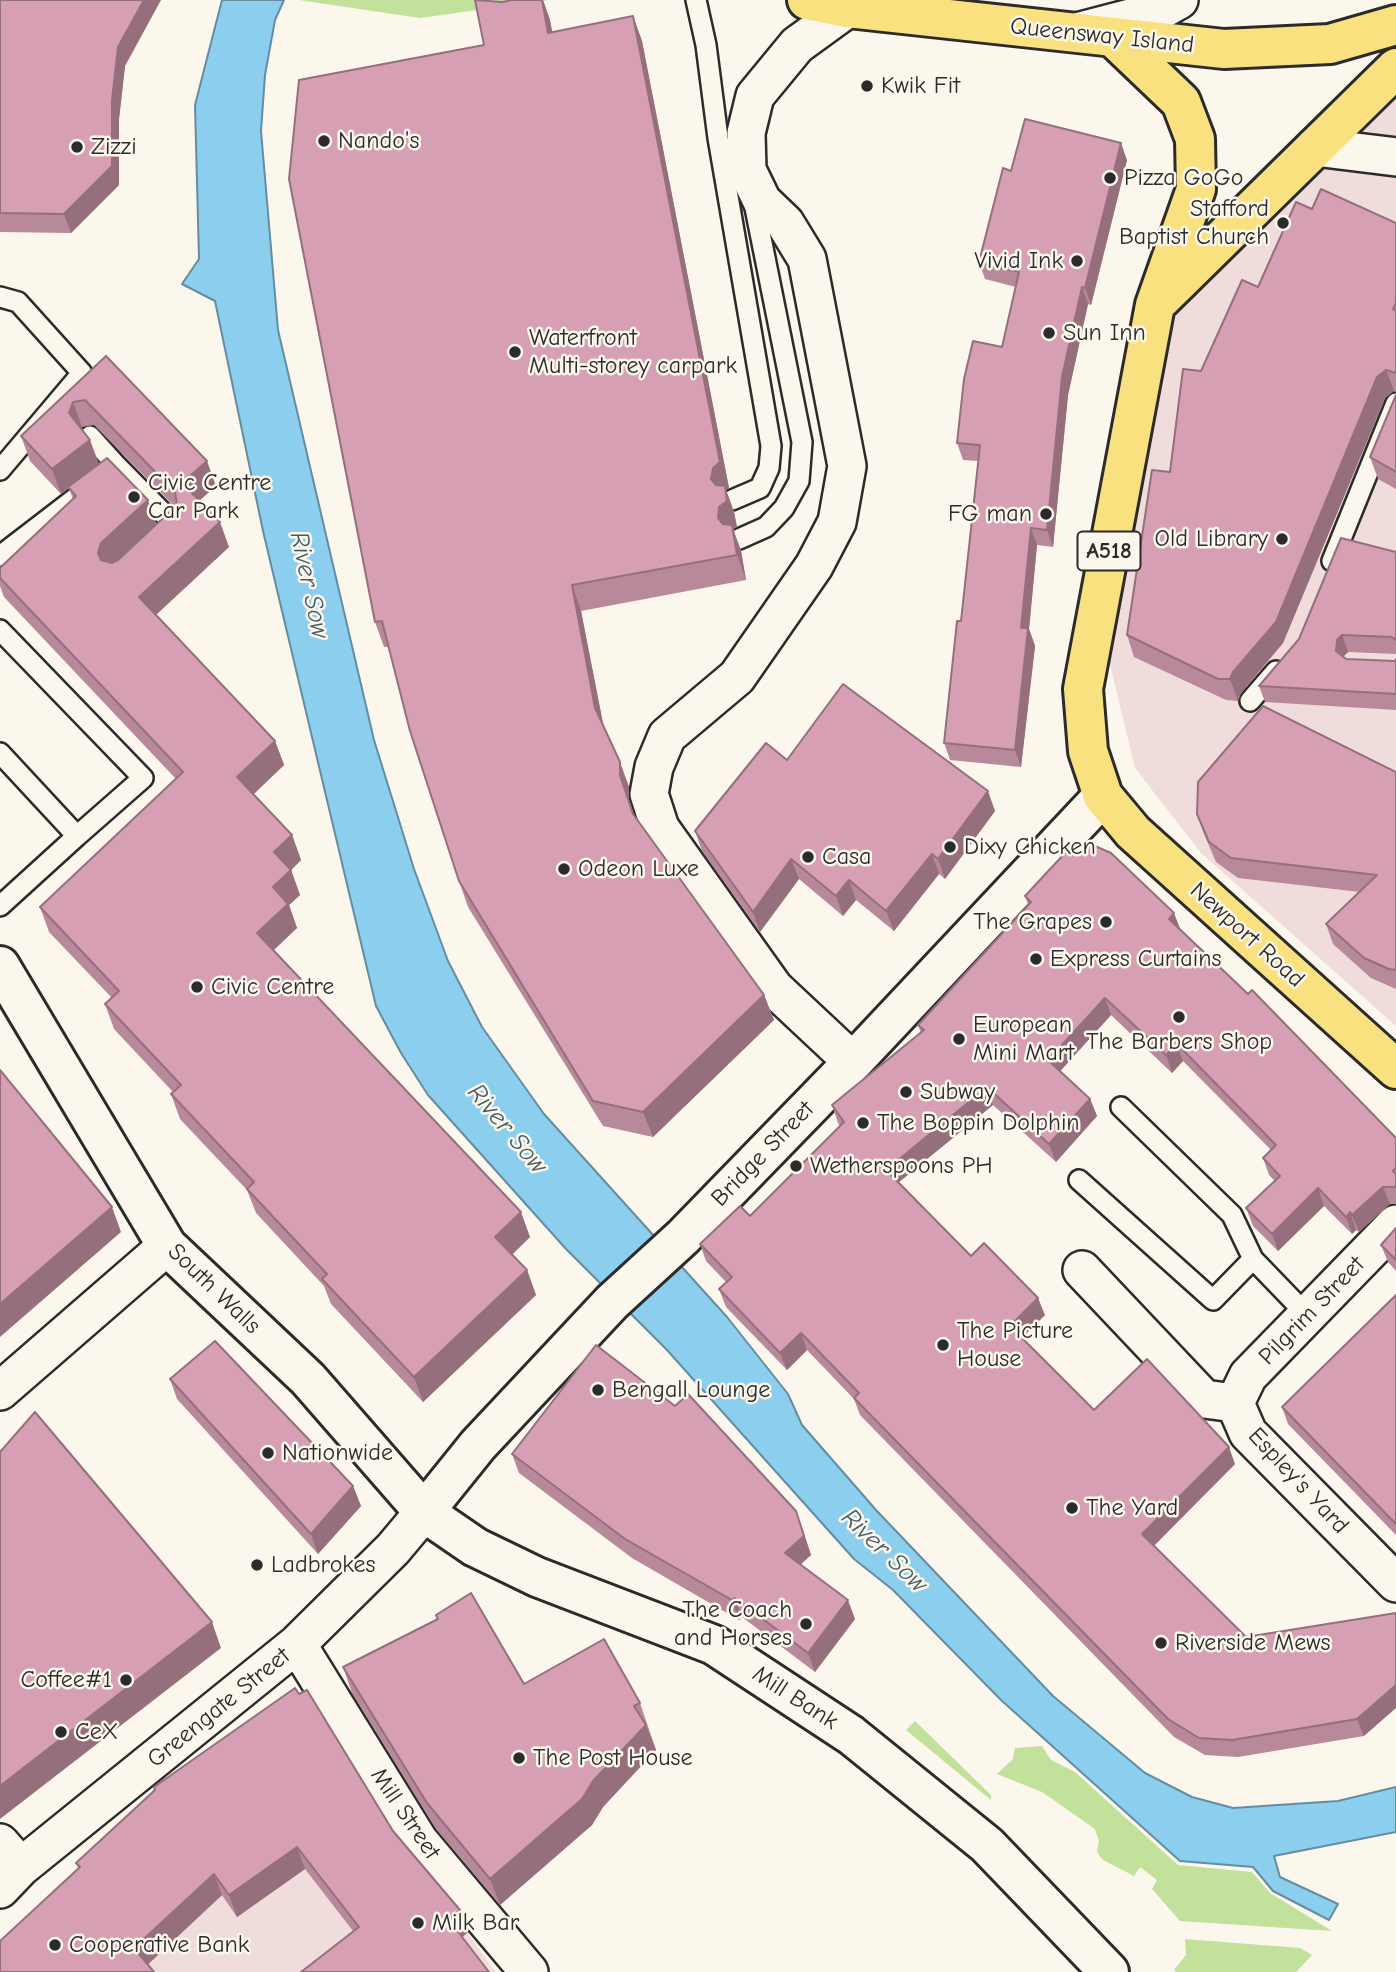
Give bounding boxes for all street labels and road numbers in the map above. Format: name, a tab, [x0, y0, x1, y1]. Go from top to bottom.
street label: Queensway Island	[1009, 12, 1195, 60]
road number: A518	[1078, 531, 1140, 570]
street label: Newport Road	[1184, 876, 1310, 994]
street label: Bridge Street	[706, 1095, 820, 1213]
street label: South Walls	[162, 1238, 266, 1340]
street label: Pilgrim Street	[1253, 1251, 1371, 1371]
street label: Espley's Yard	[1242, 1422, 1354, 1540]
street label: Greengate Street	[142, 1642, 296, 1774]
street label: Mill Bank	[747, 1660, 843, 1736]
street label: Mill Street	[364, 1763, 446, 1865]

